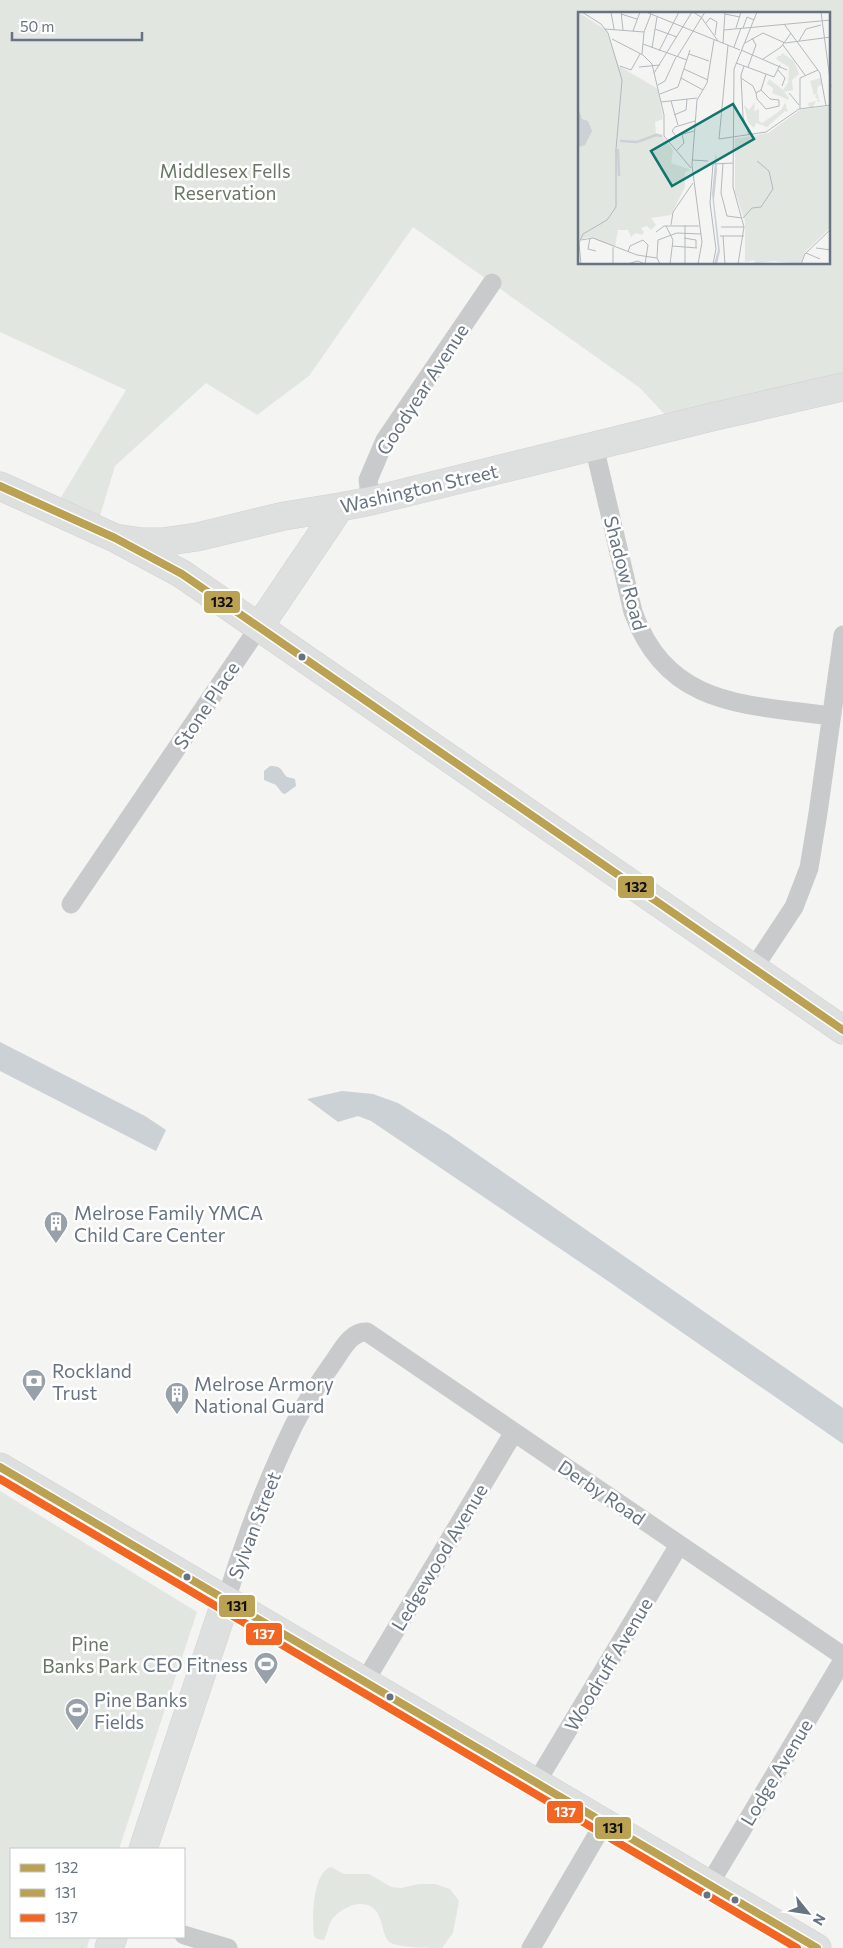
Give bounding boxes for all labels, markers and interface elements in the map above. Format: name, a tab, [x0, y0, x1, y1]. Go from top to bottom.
scale bar	[12, 10, 142, 42]
inset map	[578, 12, 830, 265]
text: 50 m	[20, 17, 54, 35]
park label: Middlesex Fells Reservation	[159, 159, 291, 204]
street label: Goodyear Avenue	[371, 319, 473, 459]
street label: Washington Street	[338, 459, 500, 517]
street label: Shadow Road	[600, 513, 652, 633]
line badge: 132	[203, 590, 241, 614]
text: 132	[211, 593, 233, 610]
unlabelled marker	[297, 652, 307, 662]
street label: Stone Place	[168, 657, 244, 753]
line badge: 132	[617, 875, 655, 899]
text: 132	[625, 878, 647, 895]
place label: Melrose Family YMCA Child Care Center	[74, 1201, 263, 1246]
building icon: Melrose Family YMCA Child Care Center	[43, 1210, 69, 1244]
place label: Rockland Trust	[52, 1359, 132, 1404]
bank icon: Rockland Trust	[21, 1368, 47, 1402]
place label: Melrose Armory National Guard	[194, 1372, 334, 1417]
building icon: Melrose Armory National Guard	[164, 1381, 190, 1415]
street label: Derby Road	[554, 1454, 650, 1530]
street label: Sylvan Street	[223, 1468, 285, 1582]
street label: Ledgewood Avenue	[386, 1479, 492, 1635]
unlabelled marker	[182, 1572, 192, 1582]
street label: Woodruff Avenue	[559, 1593, 657, 1735]
line badge: 131	[218, 1594, 256, 1618]
text: 131	[227, 1597, 247, 1614]
line badge: 137	[245, 1622, 283, 1646]
text: 137	[253, 1625, 275, 1642]
park label: Pine Banks Park	[42, 1632, 138, 1677]
sports icon: CEO Fitness	[253, 1651, 279, 1685]
place label: CEO Fitness	[143, 1653, 248, 1676]
place label: Pine Banks Fields	[94, 1688, 187, 1733]
unlabelled marker	[385, 1692, 395, 1702]
sports icon: Pine Banks Fields	[64, 1697, 90, 1731]
street label: Lodge Avenue	[735, 1715, 817, 1829]
line badge: 137	[546, 1800, 584, 1824]
text: 137	[554, 1803, 576, 1820]
line badge: 131	[594, 1816, 632, 1840]
text: 131	[603, 1819, 623, 1836]
legend	[10, 1848, 185, 1938]
text: 132	[55, 1858, 78, 1876]
text: 131	[55, 1883, 76, 1901]
north arrow	[783, 1888, 833, 1938]
unlabelled marker	[702, 1890, 712, 1900]
unlabelled marker	[730, 1895, 740, 1905]
text: 137	[55, 1908, 78, 1926]
text: N	[810, 1911, 830, 1929]

